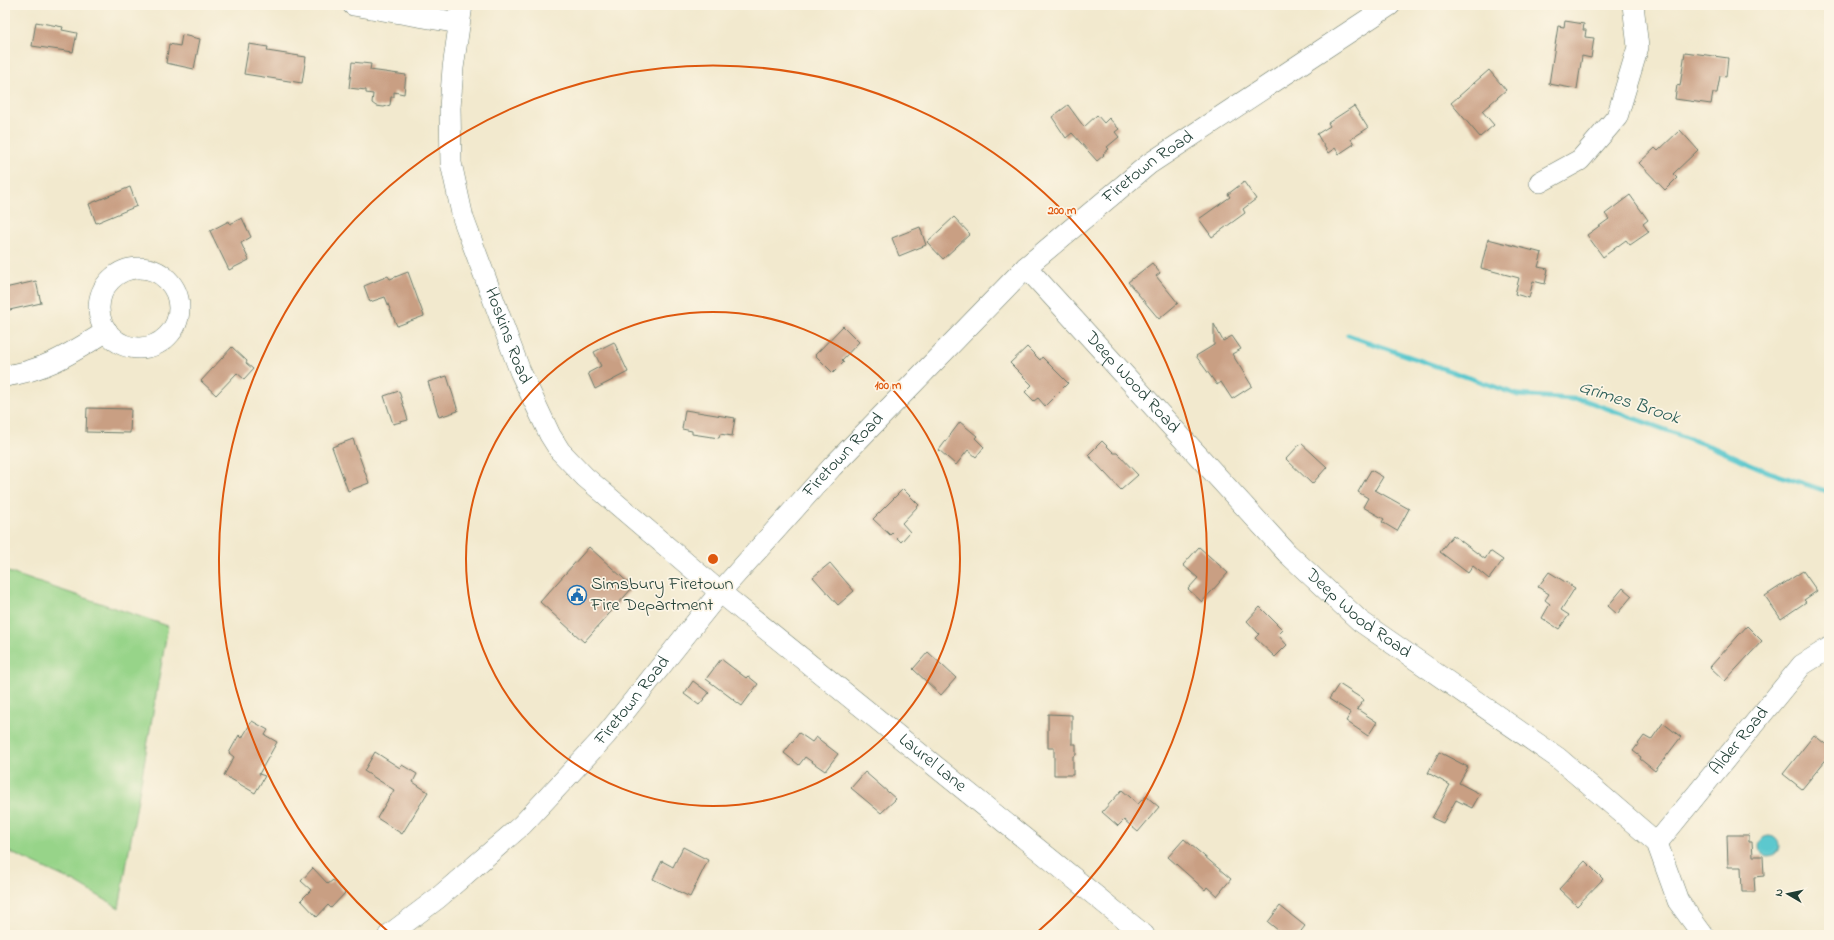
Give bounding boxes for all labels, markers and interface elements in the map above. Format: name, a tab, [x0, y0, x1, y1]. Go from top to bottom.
street label: Firetown Road	[1096, 125, 1199, 211]
text: 200 m	[1047, 202, 1077, 220]
street label: Hoskins Road	[477, 284, 538, 389]
street label: Deep Wood Road	[1078, 325, 1185, 440]
water label: Grimes Brook	[1575, 374, 1684, 432]
text: 100 m	[875, 377, 902, 395]
street label: Firetown Road	[796, 407, 891, 505]
centre of rings	[706, 552, 720, 566]
street label: Deep Wood Road	[1298, 562, 1416, 665]
place label: Simsbury Firetown Fire Department	[590, 572, 734, 619]
public building icon: Simsbury Firetown Fire Department	[566, 584, 588, 606]
street label: Firetown Road	[588, 651, 677, 753]
street label: Alder Road	[1704, 702, 1776, 781]
street label: Laurel Lane	[892, 728, 972, 800]
north arrow	[1768, 874, 1808, 914]
text: N	[1771, 888, 1788, 898]

